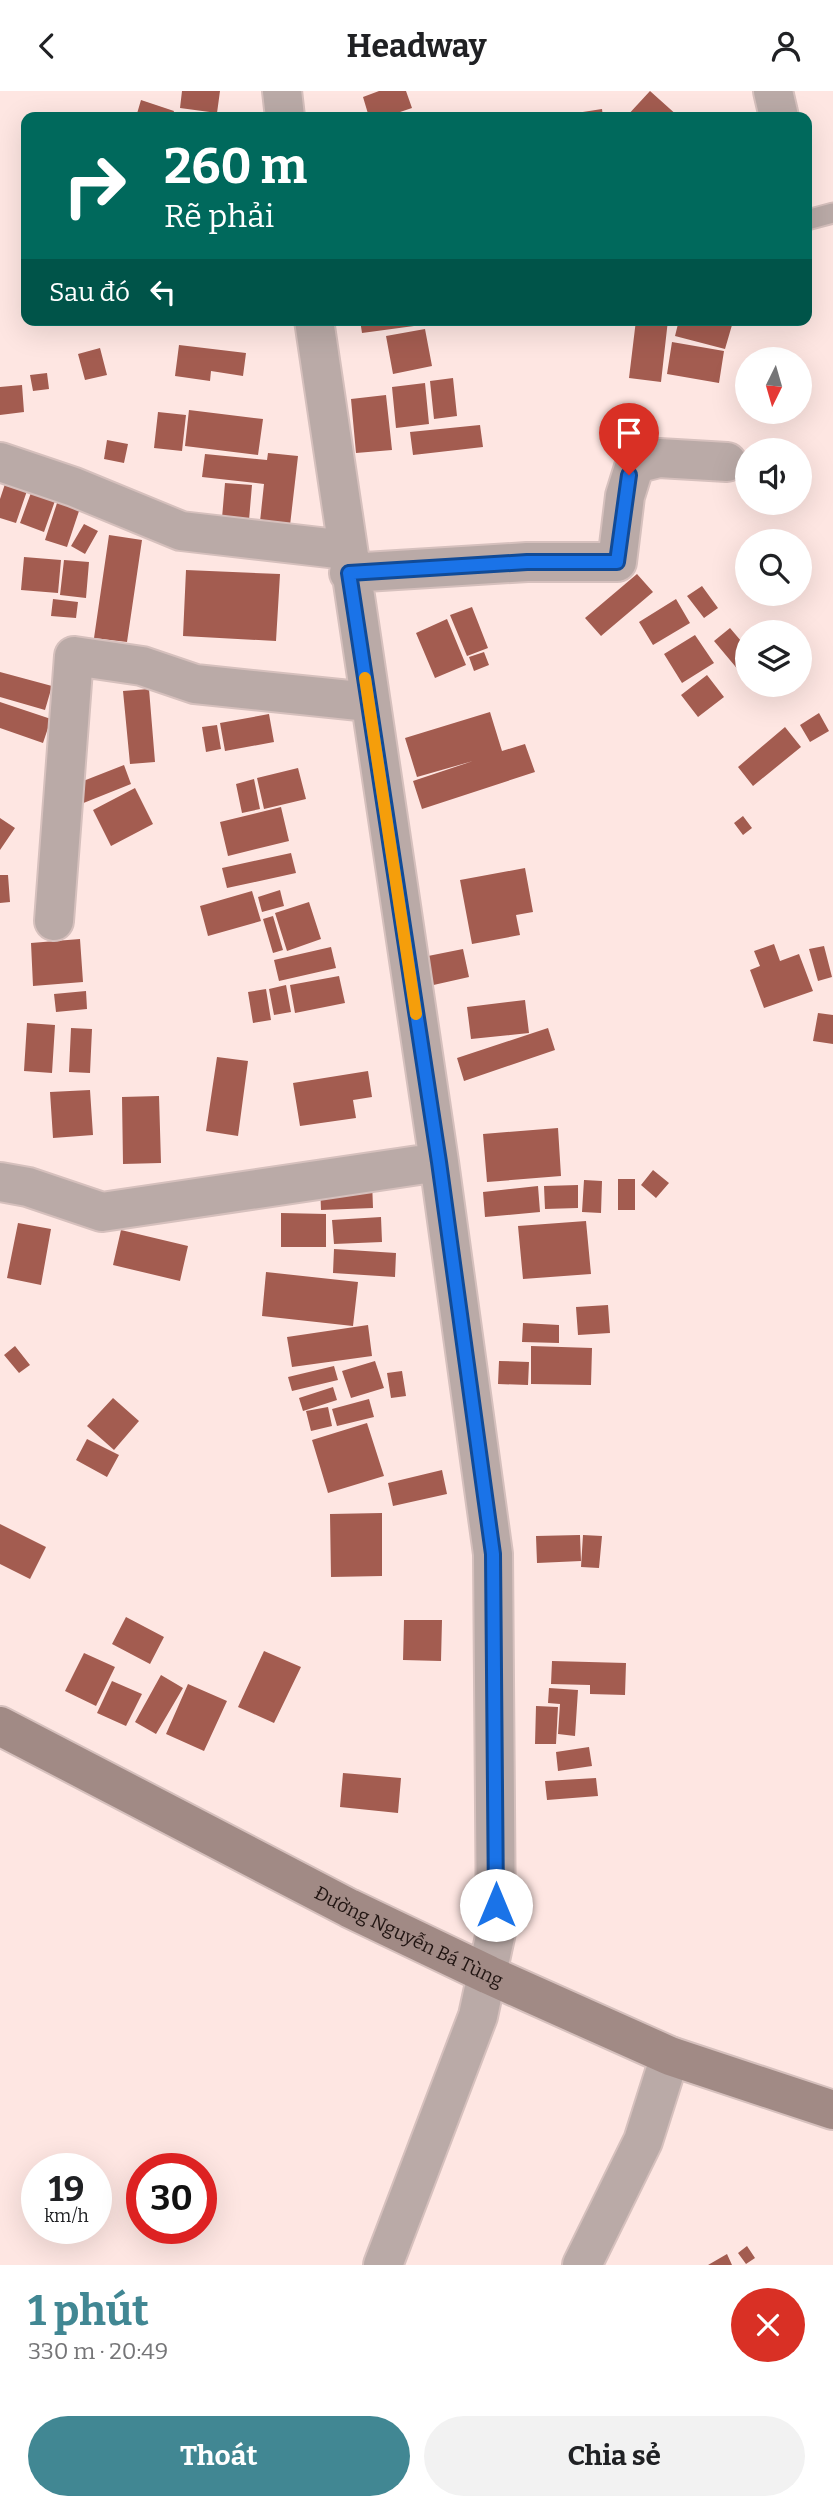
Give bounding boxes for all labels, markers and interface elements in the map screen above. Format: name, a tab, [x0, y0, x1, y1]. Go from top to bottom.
icon: back	[28, 27, 66, 65]
text: Headway	[346, 27, 487, 65]
icon: person	[767, 27, 805, 65]
text: 260 m	[164, 137, 307, 196]
icon: right	[49, 140, 140, 231]
text: Rẽ phải	[164, 197, 274, 235]
icon: left	[144, 273, 182, 311]
text: Sau đó	[49, 277, 130, 308]
north arrow	[735, 347, 812, 423]
map controls	[735, 347, 812, 697]
pin	[599, 403, 659, 475]
icon: arrive	[610, 414, 648, 452]
button: sound	[735, 438, 812, 515]
button: search	[735, 529, 812, 606]
button: layers	[735, 620, 812, 697]
position arrow	[459, 1868, 533, 1942]
street label: Đường Nguyễn Bá Tùng	[311, 1881, 507, 1992]
speed limit sign: 30	[126, 2153, 217, 2244]
text: 19	[49, 2168, 84, 2210]
text: km/h	[44, 2205, 89, 2227]
text: 1 phút	[28, 2286, 149, 2336]
button: close	[731, 2288, 805, 2362]
text: 330 m · 20:49	[28, 2337, 168, 2365]
button: Thoát	[28, 2416, 410, 2496]
button: Chia sẻ	[424, 2416, 805, 2496]

